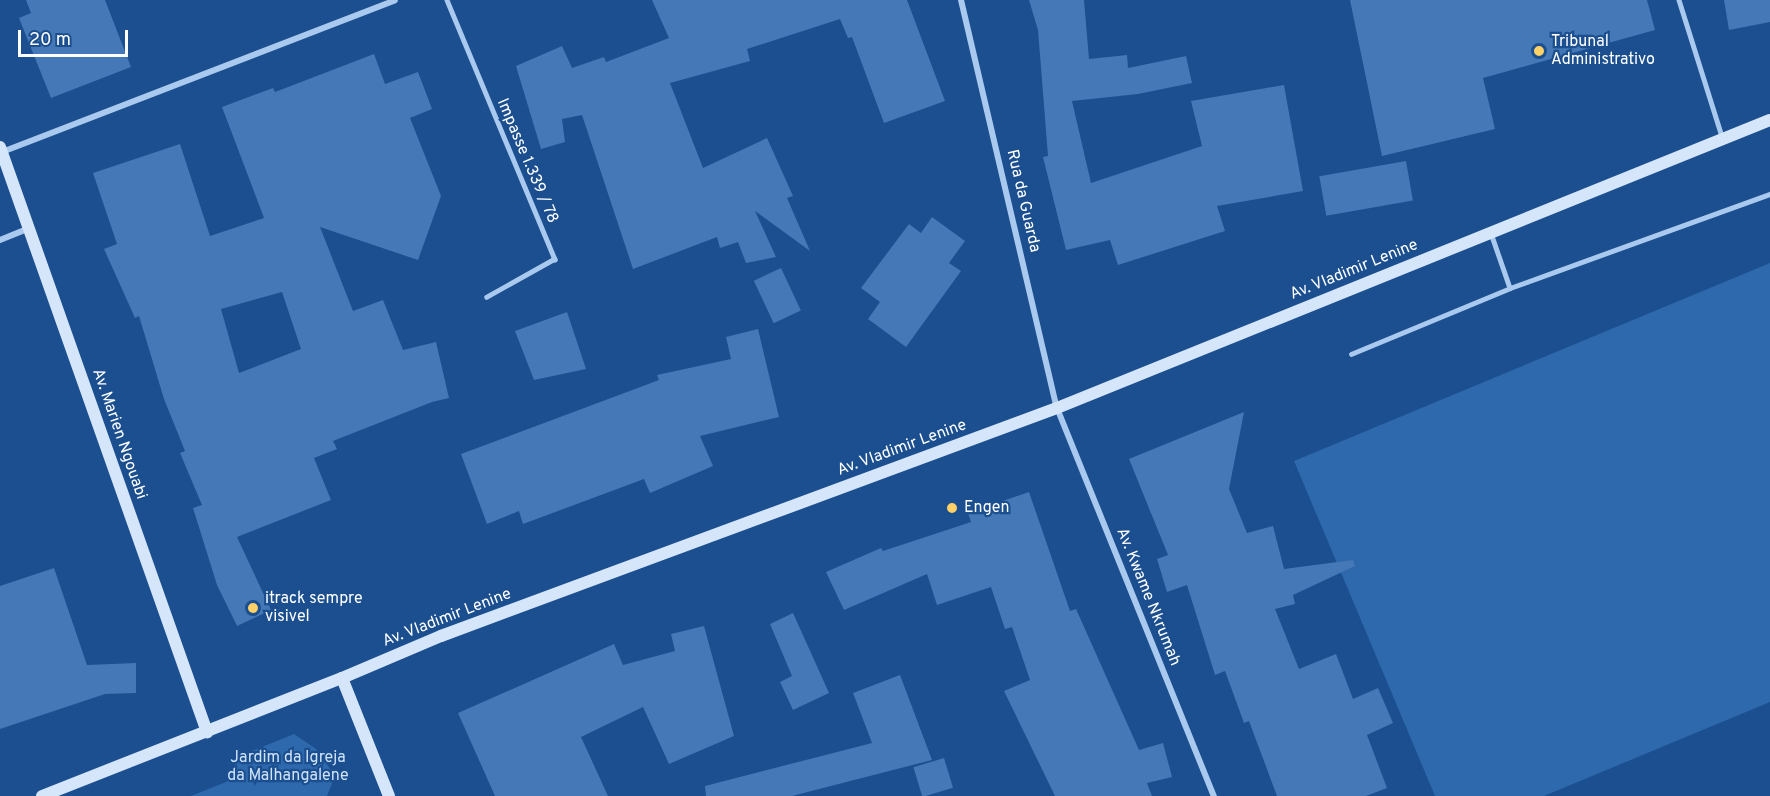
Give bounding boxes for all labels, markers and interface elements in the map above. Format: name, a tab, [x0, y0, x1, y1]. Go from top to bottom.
scale bar	[21, 18, 130, 56]
text: 20 m	[29, 29, 71, 52]
place label: Tribunal Administrativo	[1551, 32, 1655, 70]
marker: Tribunal Administrativo	[1532, 44, 1546, 58]
street label: Impasse 1.339 / 78	[492, 96, 562, 226]
street label: Rua da Guarda	[1002, 148, 1044, 254]
street label: Av. Vladimir Lenine	[1287, 235, 1421, 305]
street label: Av. Marien Ngouabi	[88, 366, 150, 502]
street label: Av. Vladimir Lenine	[834, 416, 970, 480]
place label: Engen	[964, 498, 1009, 518]
marker: Engen	[945, 501, 959, 515]
street label: Av. Kwame Nkrumah	[1112, 525, 1184, 669]
street label: Av. Vladimir Lenine	[380, 584, 514, 652]
place label: itrack sempre visivel	[265, 589, 363, 627]
marker: itrack sempre visivel	[246, 601, 260, 615]
park label: Jardim da Igreja da Malhangalene	[227, 748, 349, 786]

